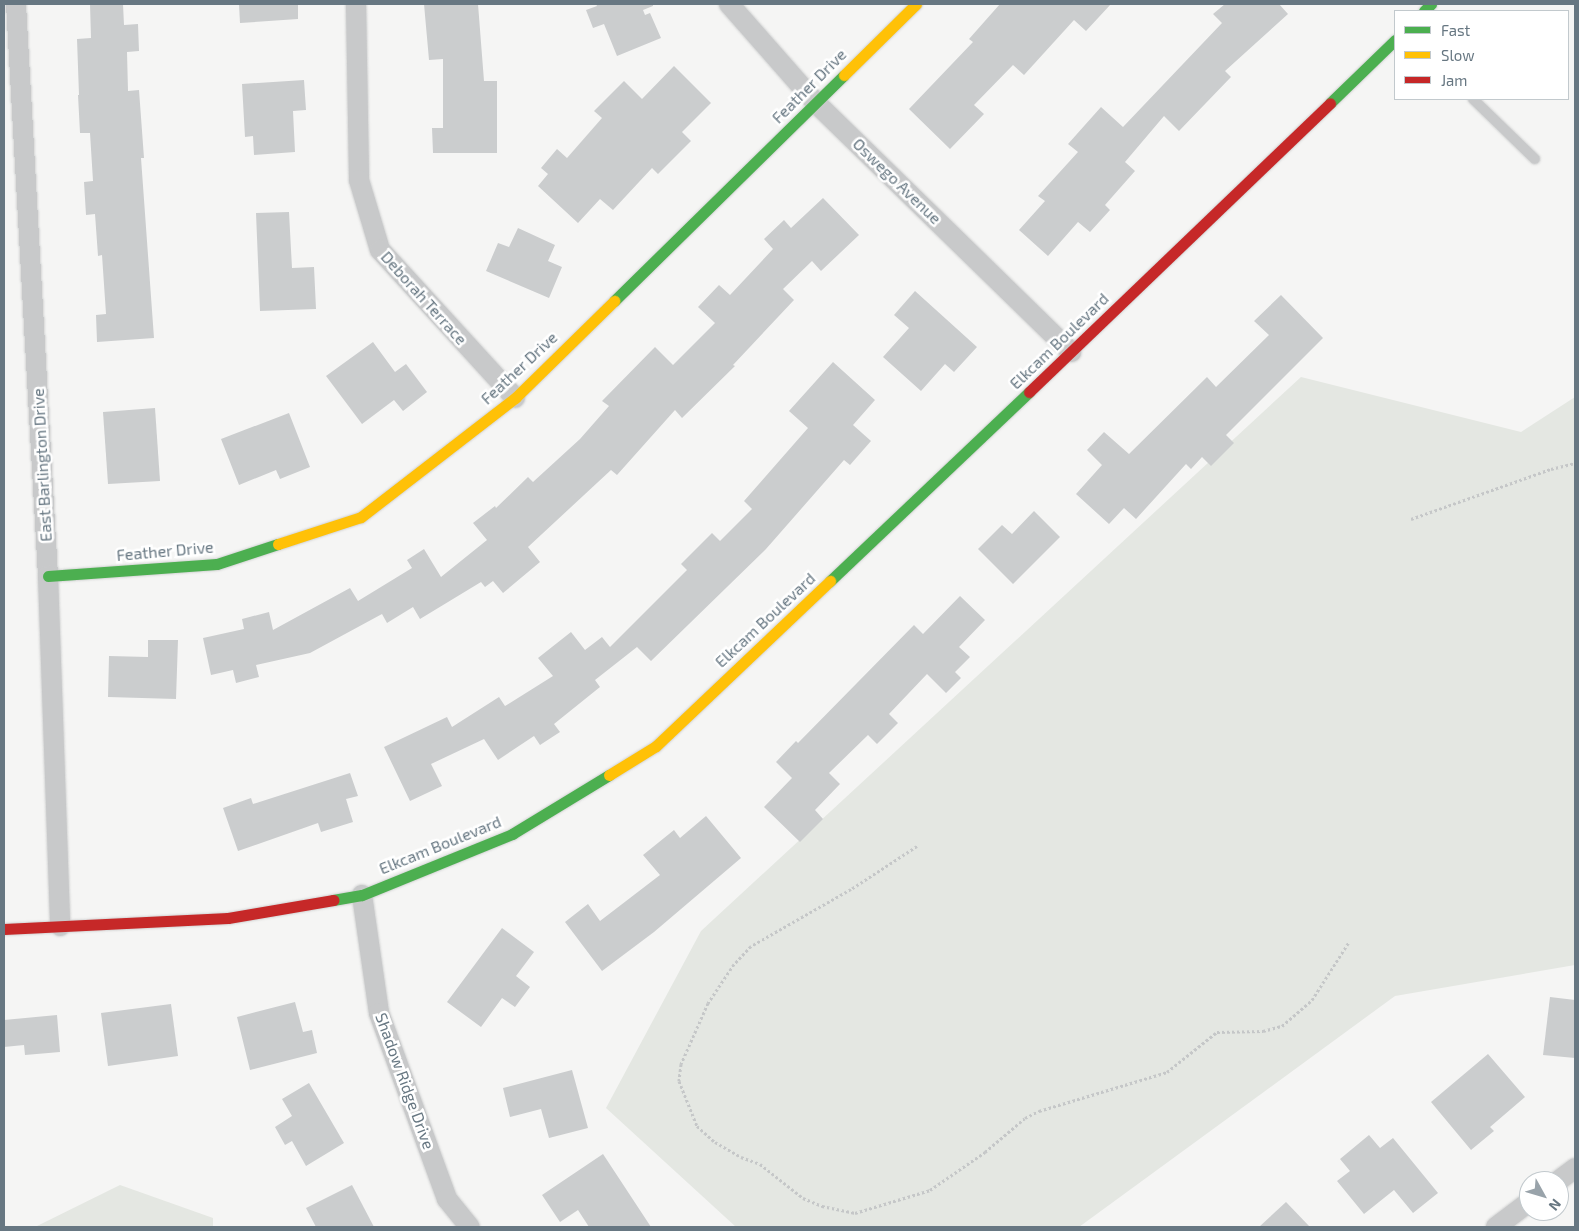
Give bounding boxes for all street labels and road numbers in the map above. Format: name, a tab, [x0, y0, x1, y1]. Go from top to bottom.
street label: Feather Drive	[768, 45, 850, 127]
street label: Oswego Avenue	[849, 134, 945, 228]
street label: Deborah Terrace	[377, 247, 471, 349]
street label: Elkcam Boulevard	[1006, 289, 1112, 393]
street label: Feather Drive	[477, 328, 561, 408]
street label: East Barlington Drive	[28, 388, 56, 542]
street label: Feather Drive	[116, 537, 214, 565]
street label: Elkcam Boulevard	[711, 569, 819, 671]
street label: Elkcam Boulevard	[376, 812, 504, 878]
street label: Shadow Ridge Drive	[371, 1010, 439, 1152]

